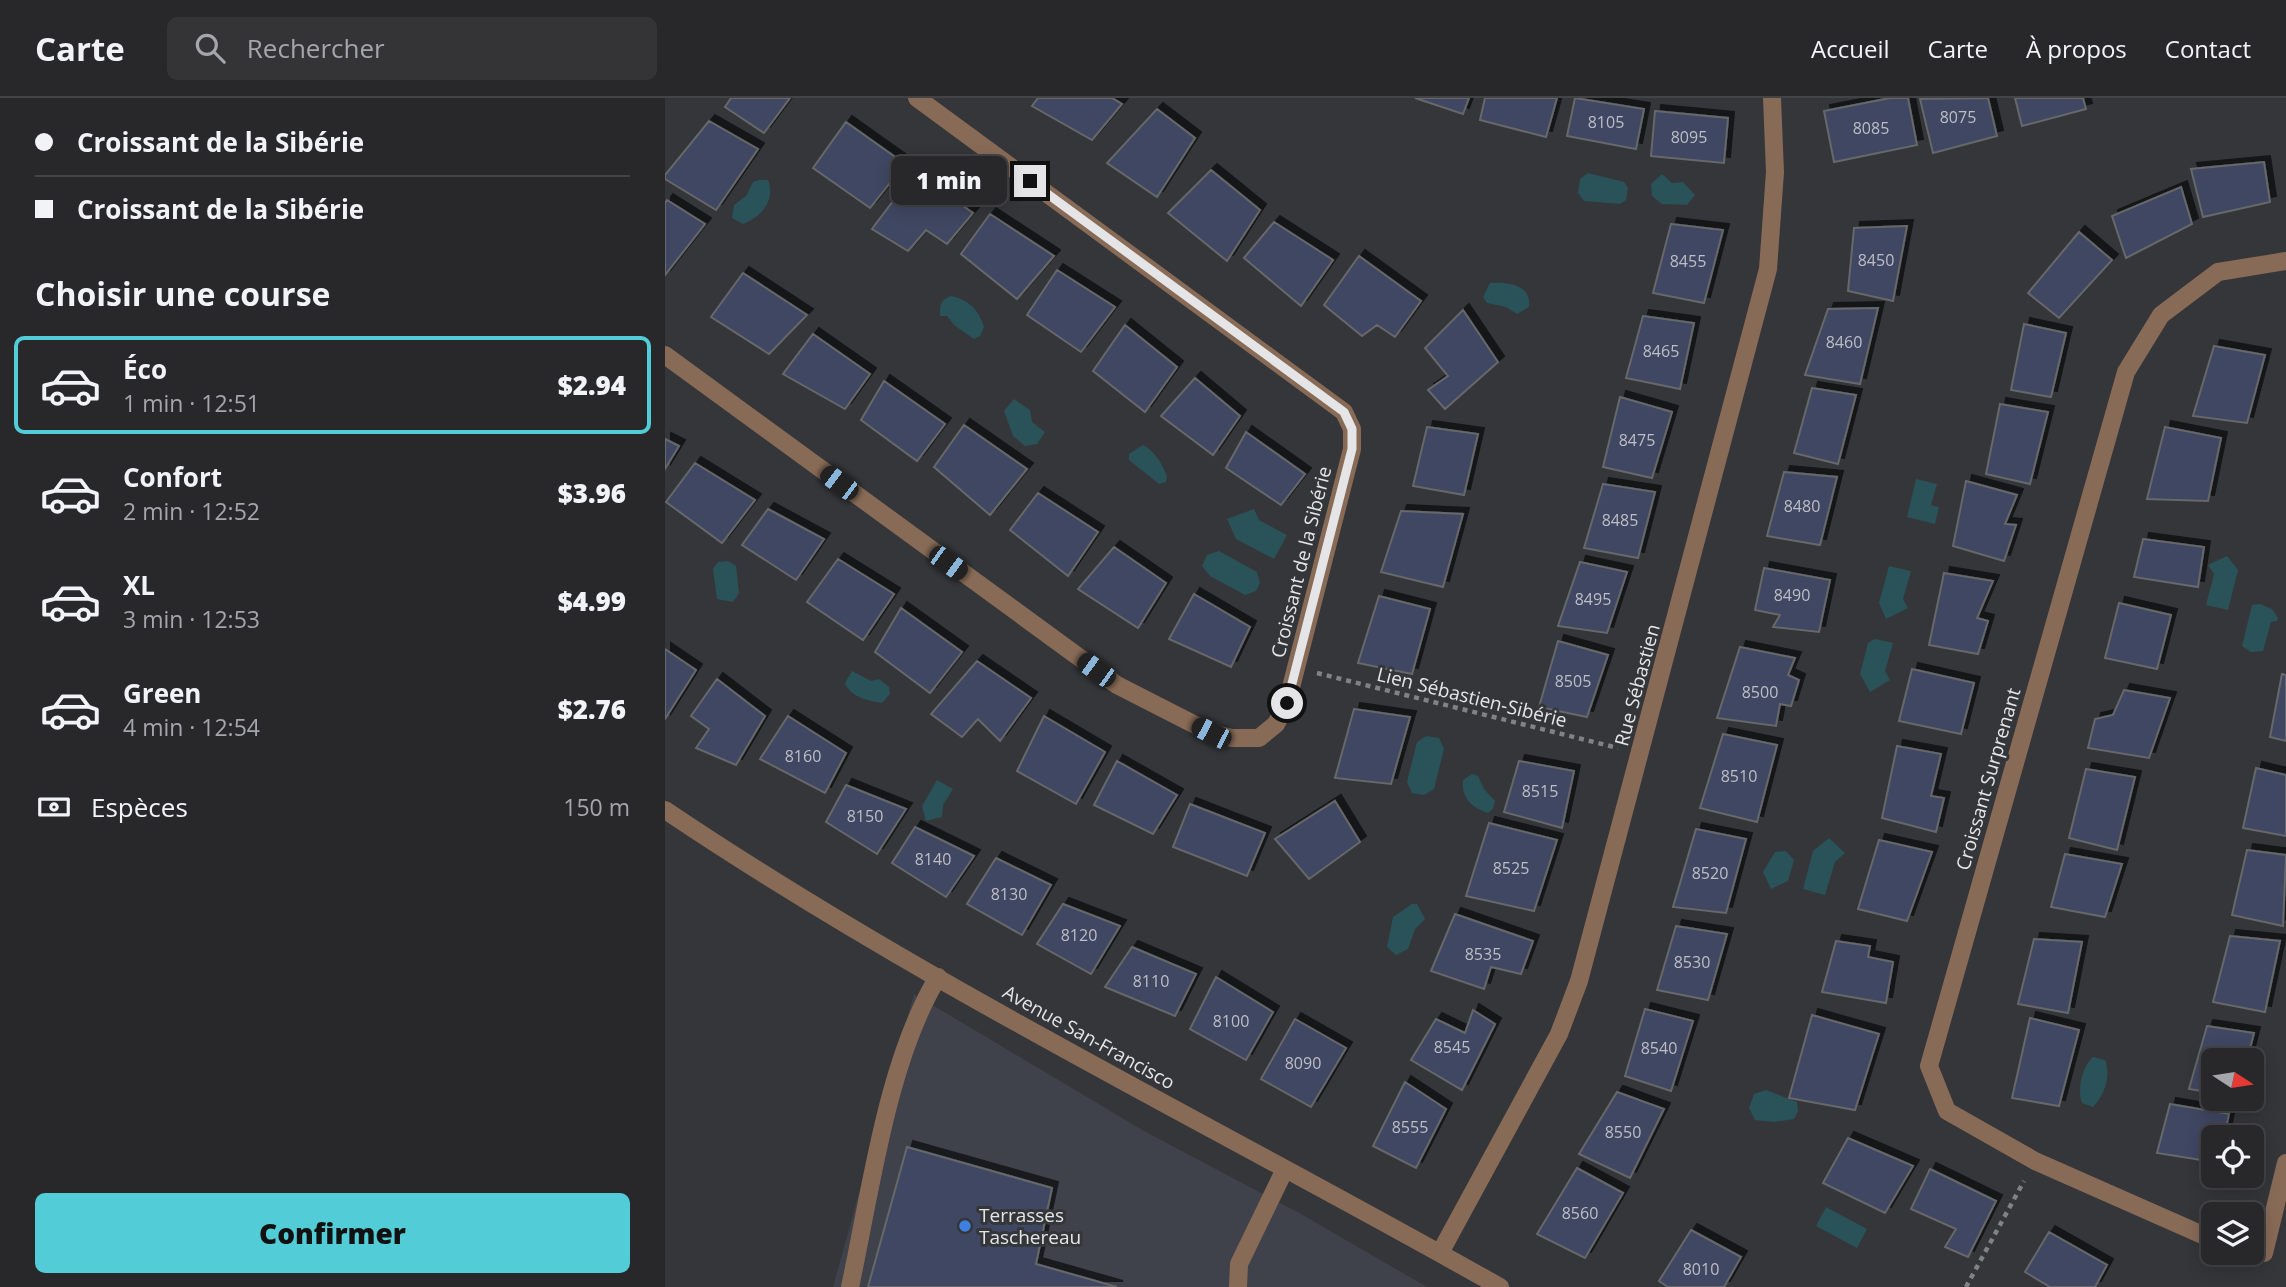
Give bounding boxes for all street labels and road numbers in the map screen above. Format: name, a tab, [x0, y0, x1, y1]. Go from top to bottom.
street label: Croissant de la Sibérie	[1265, 464, 1337, 660]
street label: Rue Sébastien	[1608, 621, 1666, 749]
street label: Lien Sébastien-Sibérie	[1374, 661, 1570, 733]
street label: Croissant Surprenant	[1950, 685, 2027, 873]
street label: Avenue San-Francisco	[998, 979, 1180, 1095]

